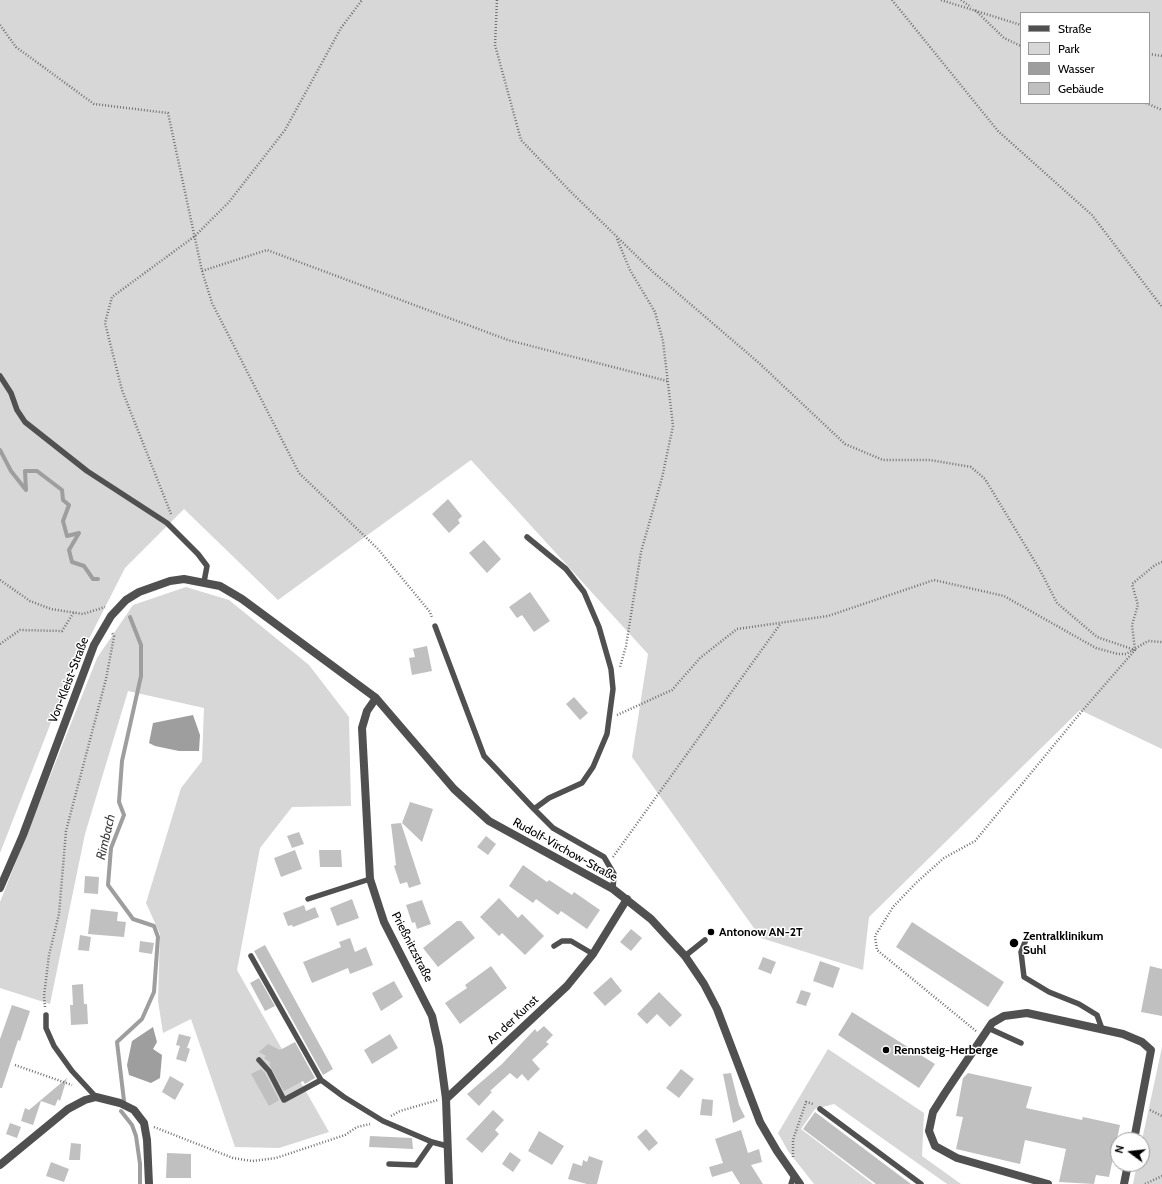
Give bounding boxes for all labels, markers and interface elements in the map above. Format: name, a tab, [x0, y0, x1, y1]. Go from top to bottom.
legend	[1020, 12, 1150, 104]
text: Straße	[1058, 21, 1091, 36]
text: Park	[1058, 41, 1080, 56]
text: Wasser	[1058, 61, 1095, 76]
text: Gebäude	[1058, 81, 1104, 96]
street label: Von-Kleist-Straße	[46, 635, 92, 725]
water label: Rimbach	[93, 813, 119, 861]
street label: Rudolf-Virchow-Straße	[510, 815, 620, 885]
street label: Prießnitzstraße	[388, 910, 436, 984]
place label: Antonow AN-2T	[719, 925, 803, 939]
marker: Antonow AN-2T	[706, 927, 716, 937]
place label: Zentralklinikum Suhl	[1023, 929, 1103, 957]
marker: Zentralklinikum Suhl	[1008, 937, 1020, 949]
street label: An der Kunst	[484, 993, 542, 1047]
place label: Rennsteig-Herberge	[894, 1043, 998, 1057]
marker: Rennsteig-Herberge	[881, 1045, 891, 1055]
north arrow	[1110, 1132, 1150, 1172]
text: N	[1112, 1144, 1127, 1155]

